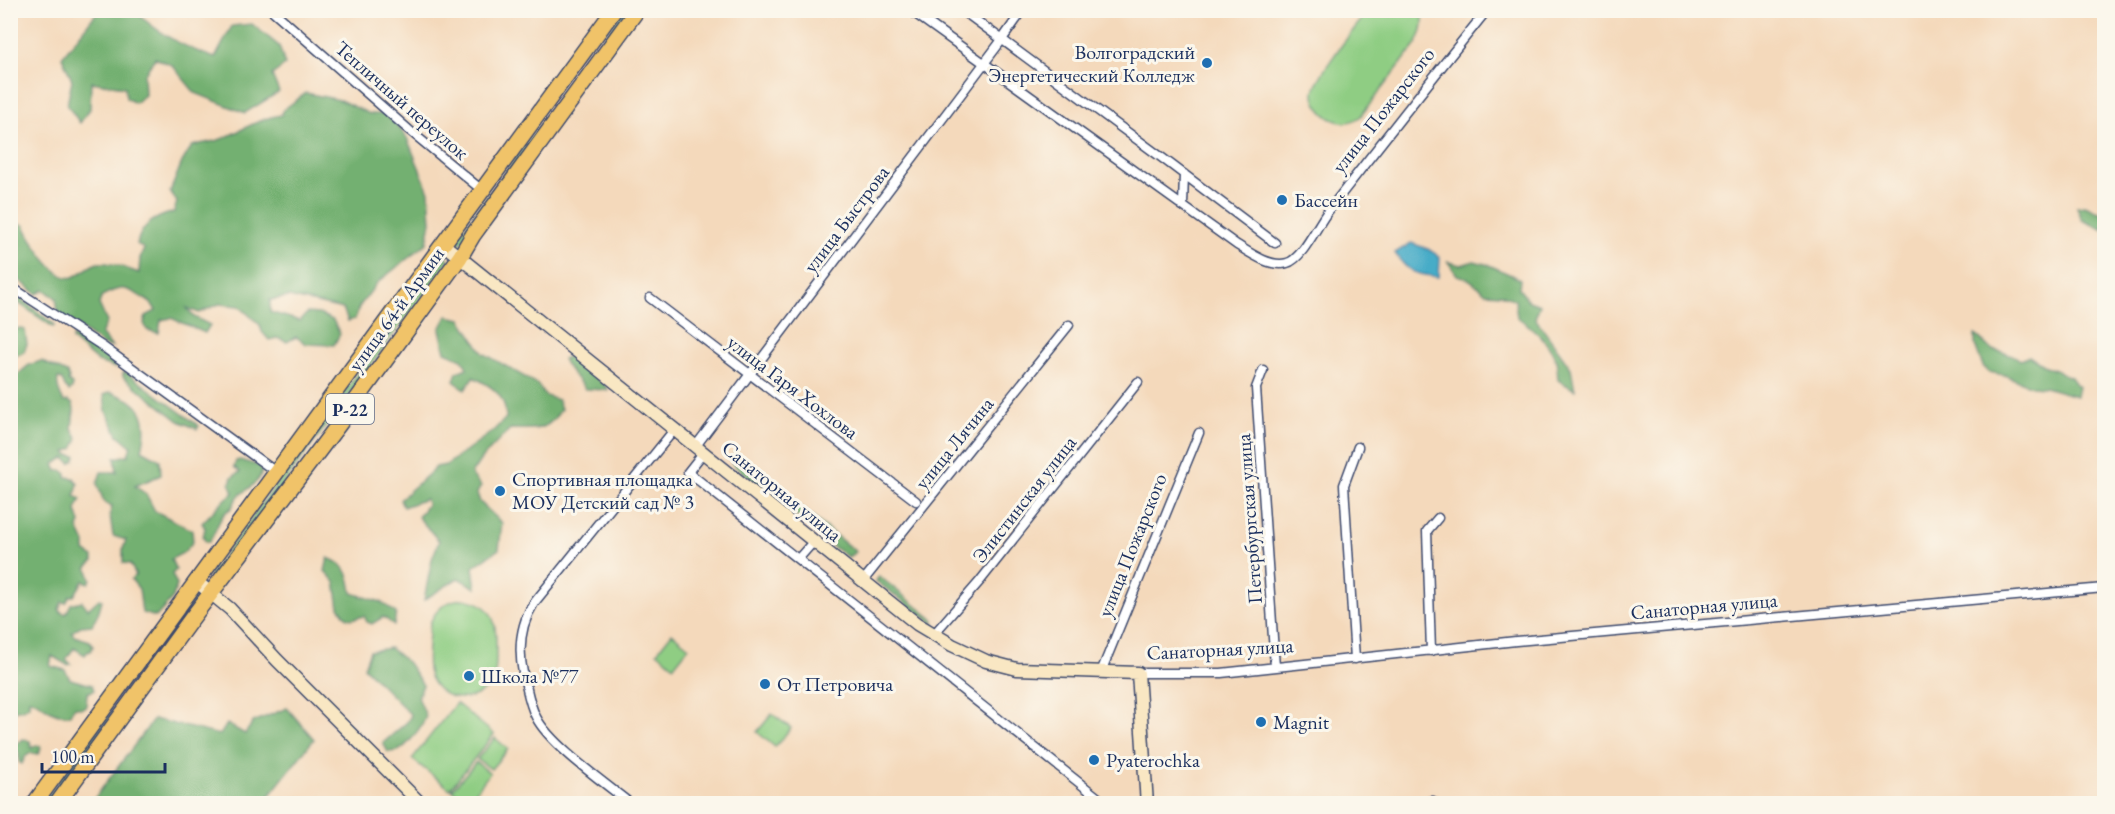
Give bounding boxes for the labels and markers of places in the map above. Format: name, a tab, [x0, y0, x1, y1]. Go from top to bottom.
place label: Волгоградский Энергетический Колледж	[988, 39, 1195, 88]
marker: Волгоградский Энергетический Колледж	[1200, 56, 1214, 70]
place label: Бассейн	[1294, 187, 1358, 213]
marker: Бассейн	[1275, 193, 1289, 207]
place label: Спортивная площадка МОУ Детский сад № 3	[512, 466, 694, 515]
marker: Спортивная площадка МОУ Детский сад № 3	[493, 484, 507, 498]
place label: Школа №77	[481, 663, 579, 689]
marker: Школа №77	[462, 669, 476, 683]
place label: От Петровича	[777, 671, 893, 697]
marker: От Петровича	[758, 677, 772, 691]
place label: Magnit	[1273, 709, 1330, 735]
marker: Magnit	[1254, 715, 1268, 729]
place label: Pyaterochka	[1106, 747, 1200, 773]
marker: Pyaterochka	[1087, 753, 1101, 767]

